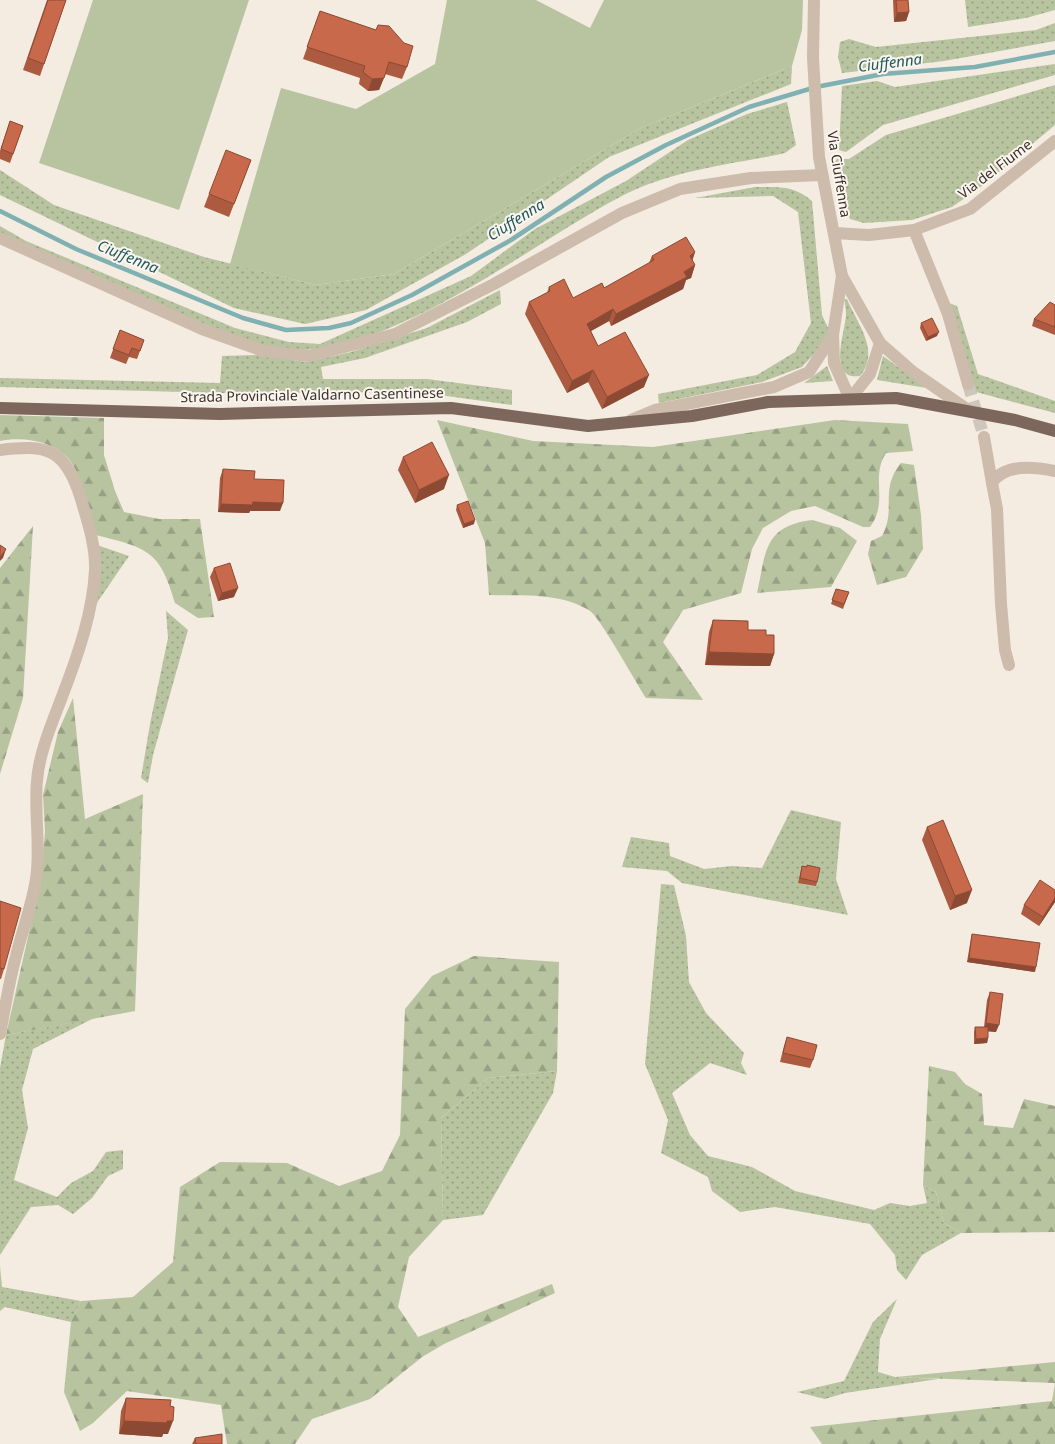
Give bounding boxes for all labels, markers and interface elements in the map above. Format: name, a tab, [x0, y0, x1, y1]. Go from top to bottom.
water label: Ciuffenna	[857, 48, 923, 76]
street label: Via Ciuffenna	[823, 129, 856, 219]
street label: Via del Fiume	[954, 135, 1036, 203]
water label: Ciuffenna	[483, 193, 548, 245]
water label: Ciuffenna	[95, 235, 162, 278]
street label: Strada Provinciale Valdarno Casentinese	[180, 383, 444, 406]

